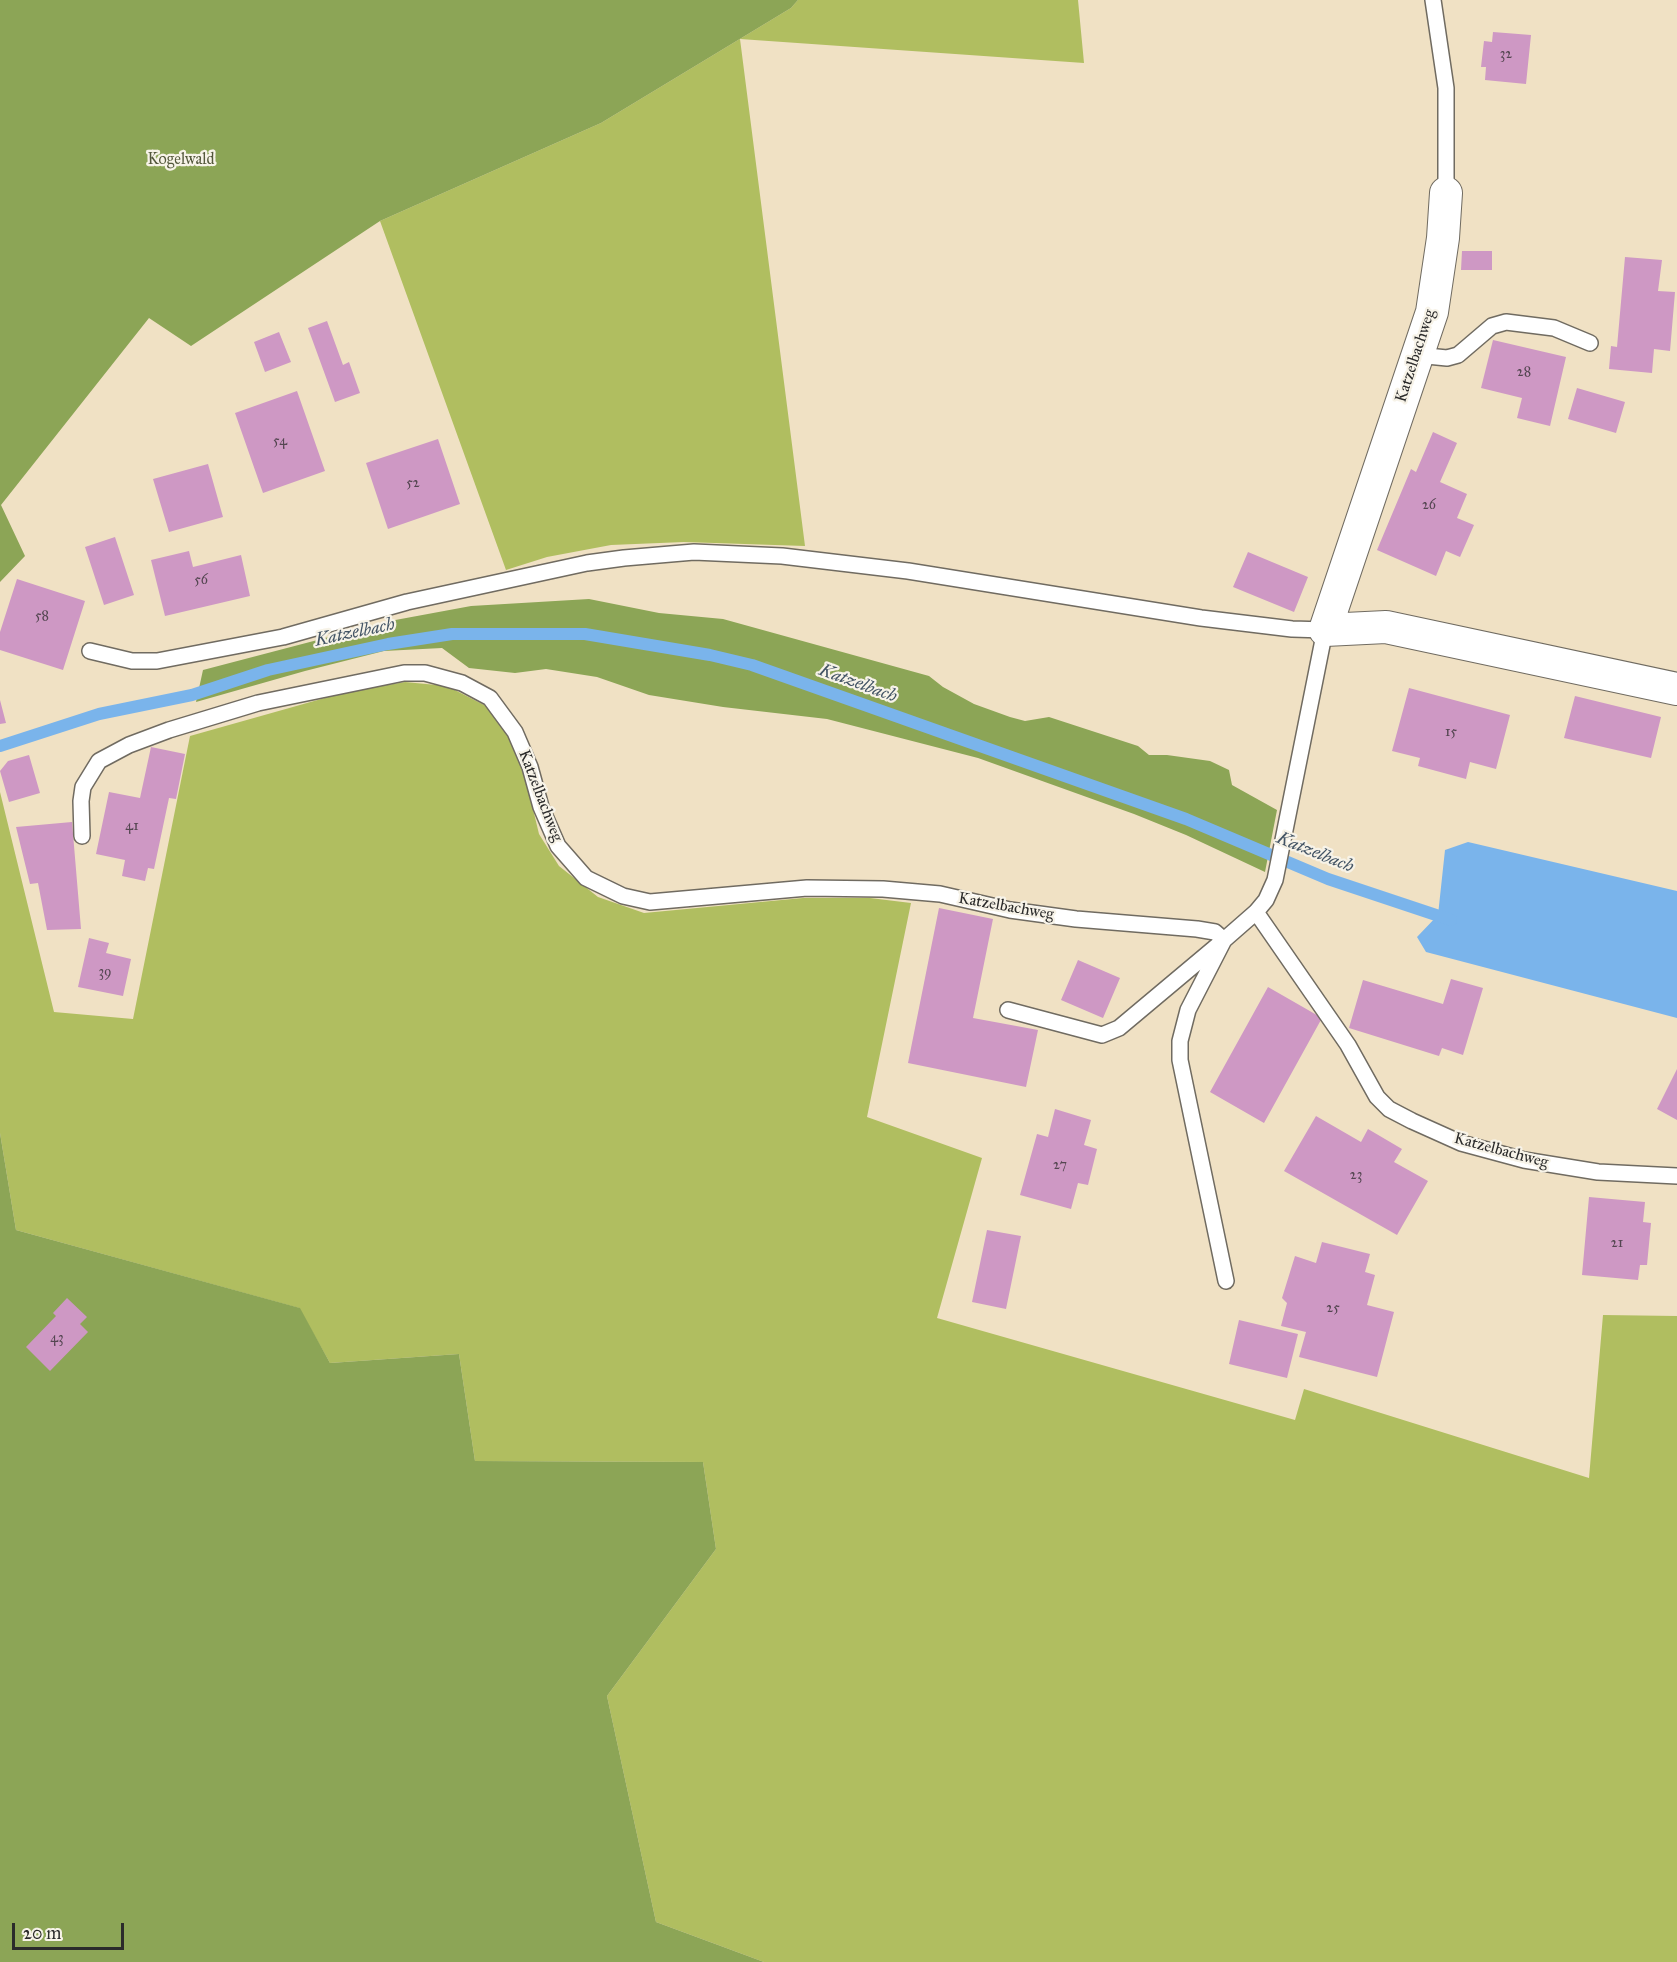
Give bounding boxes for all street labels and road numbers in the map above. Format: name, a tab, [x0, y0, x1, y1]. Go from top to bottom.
street label: Katzelbachweg	[1392, 307, 1440, 405]
street label: Katzelbachweg	[514, 747, 566, 845]
street label: Katzelbachweg	[957, 889, 1055, 925]
street label: Katzelbachweg	[1452, 1129, 1550, 1173]

